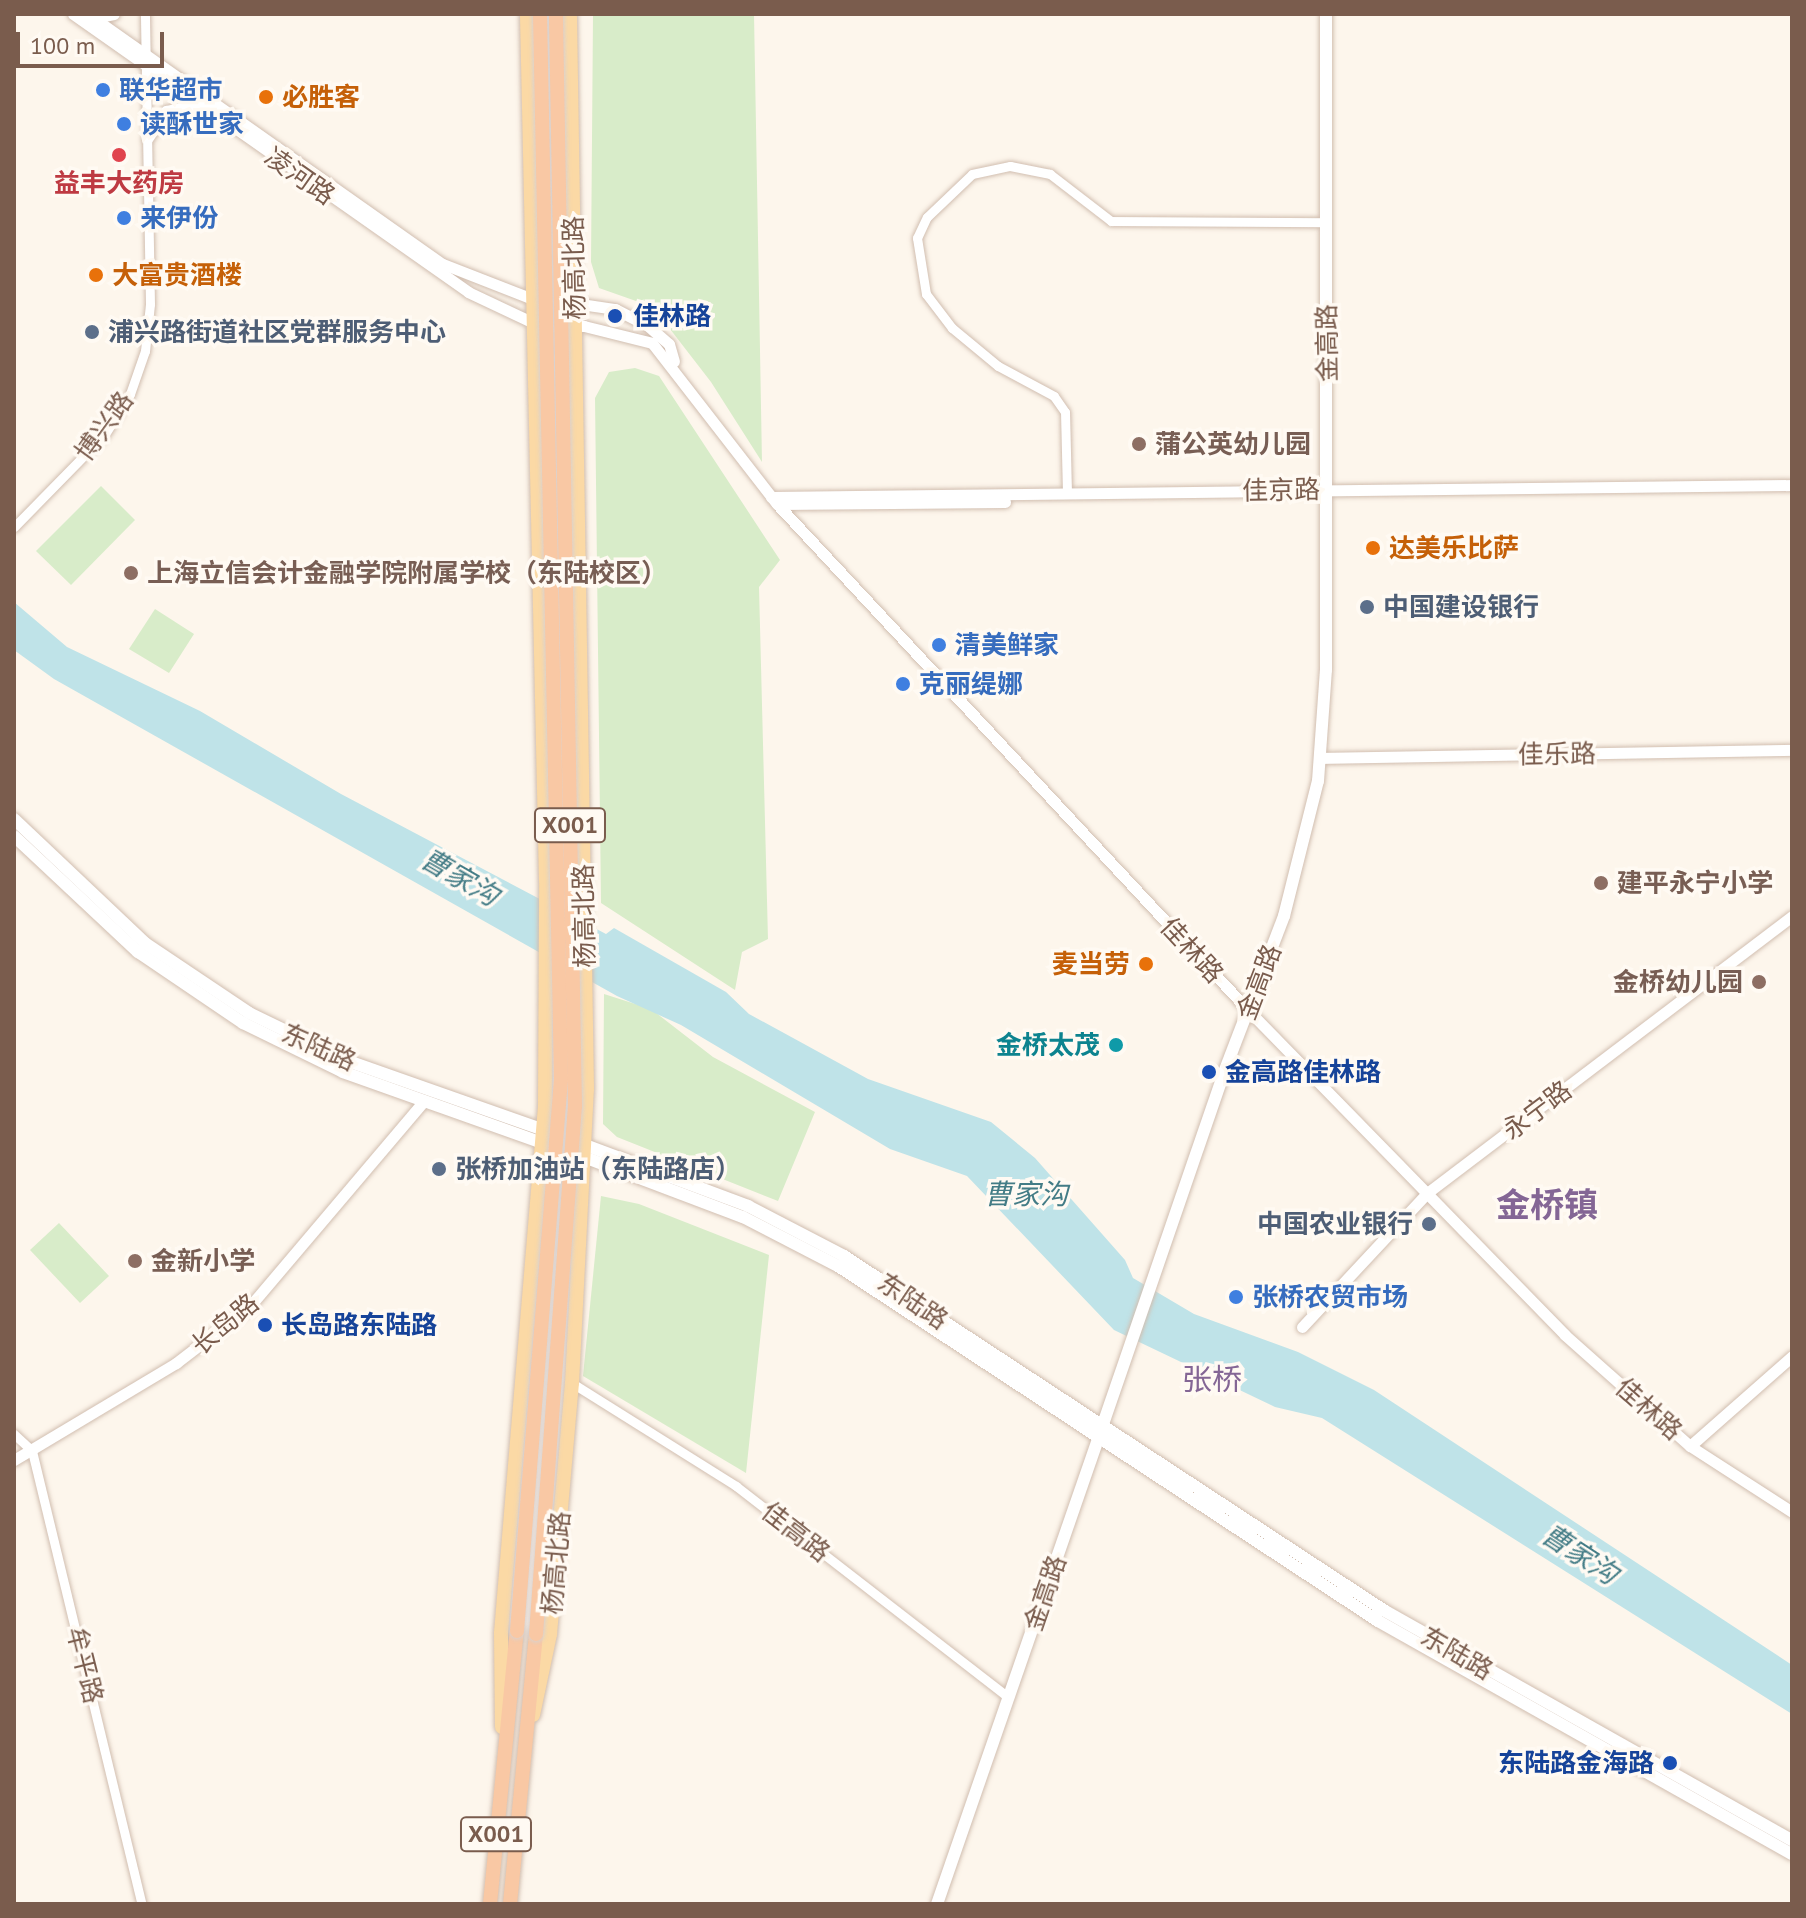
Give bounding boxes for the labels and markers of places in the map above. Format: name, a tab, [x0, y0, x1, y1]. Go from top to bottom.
place label: 联华超市	[119, 74, 223, 106]
marker: 联华超市	[94, 81, 112, 99]
place label: 必胜客	[282, 81, 360, 113]
marker: 必胜客	[257, 88, 275, 106]
place label: 读酥世家	[140, 108, 244, 140]
marker: 读酥世家	[115, 115, 133, 133]
marker: 益丰大药房	[110, 146, 128, 164]
place label: 益丰大药房	[54, 167, 184, 199]
place label: 来伊份	[140, 202, 218, 234]
marker: 来伊份	[115, 209, 133, 227]
place label: 大富贵酒楼	[112, 259, 242, 291]
marker: 大富贵酒楼	[87, 266, 105, 284]
place label: 佳林路	[633, 300, 711, 332]
marker: 佳林路	[604, 305, 626, 327]
place label: 浦兴路街道社区党群服务中心	[108, 316, 446, 348]
marker: 浦兴路街道社区党群服务中心	[83, 323, 101, 341]
place label: 蒲公英幼儿园	[1155, 428, 1311, 460]
marker: 蒲公英幼儿园	[1130, 435, 1148, 453]
place label: 达美乐比萨	[1389, 532, 1519, 564]
marker: 达美乐比萨	[1364, 539, 1382, 557]
place label: 上海立信会计金融学院附属学校（东陆校区）	[147, 557, 667, 589]
marker: 上海立信会计金融学院附属学校（东陆校区）	[122, 564, 140, 582]
place label: 中国建设银行	[1383, 591, 1539, 623]
marker: 中国建设银行	[1358, 598, 1376, 616]
place label: 清美鲜家	[955, 629, 1059, 661]
marker: 清美鲜家	[930, 636, 948, 654]
place label: 克丽缇娜	[919, 668, 1023, 700]
marker: 克丽缇娜	[894, 675, 912, 693]
place label: 建平永宁小学	[1617, 867, 1773, 899]
marker: 建平永宁小学	[1592, 874, 1610, 892]
place label: 麦当劳	[1052, 948, 1130, 980]
marker: 麦当劳	[1137, 955, 1155, 973]
place label: 金桥幼儿园	[1613, 966, 1743, 998]
marker: 金桥幼儿园	[1750, 973, 1768, 991]
place label: 金桥太茂	[996, 1029, 1100, 1061]
marker: 金桥太茂	[1107, 1036, 1125, 1054]
place label: 金高路佳林路	[1225, 1056, 1381, 1088]
marker: 金高路佳林路	[1200, 1063, 1218, 1081]
place label: 张桥加油站（东陆路店）	[455, 1153, 741, 1185]
marker: 张桥加油站（东陆路店）	[430, 1160, 448, 1178]
place label: 中国农业银行	[1257, 1208, 1413, 1240]
marker: 中国农业银行	[1420, 1215, 1438, 1233]
place label: 金新小学	[151, 1245, 255, 1277]
marker: 金新小学	[126, 1252, 144, 1270]
place label: 张桥农贸市场	[1252, 1281, 1408, 1313]
marker: 张桥农贸市场	[1227, 1288, 1245, 1306]
place label: 长岛路东陆路	[281, 1309, 437, 1341]
marker: 长岛路东陆路	[256, 1316, 274, 1334]
place label: 东陆路金海路	[1498, 1747, 1654, 1779]
marker: 东陆路金海路	[1661, 1754, 1679, 1772]

